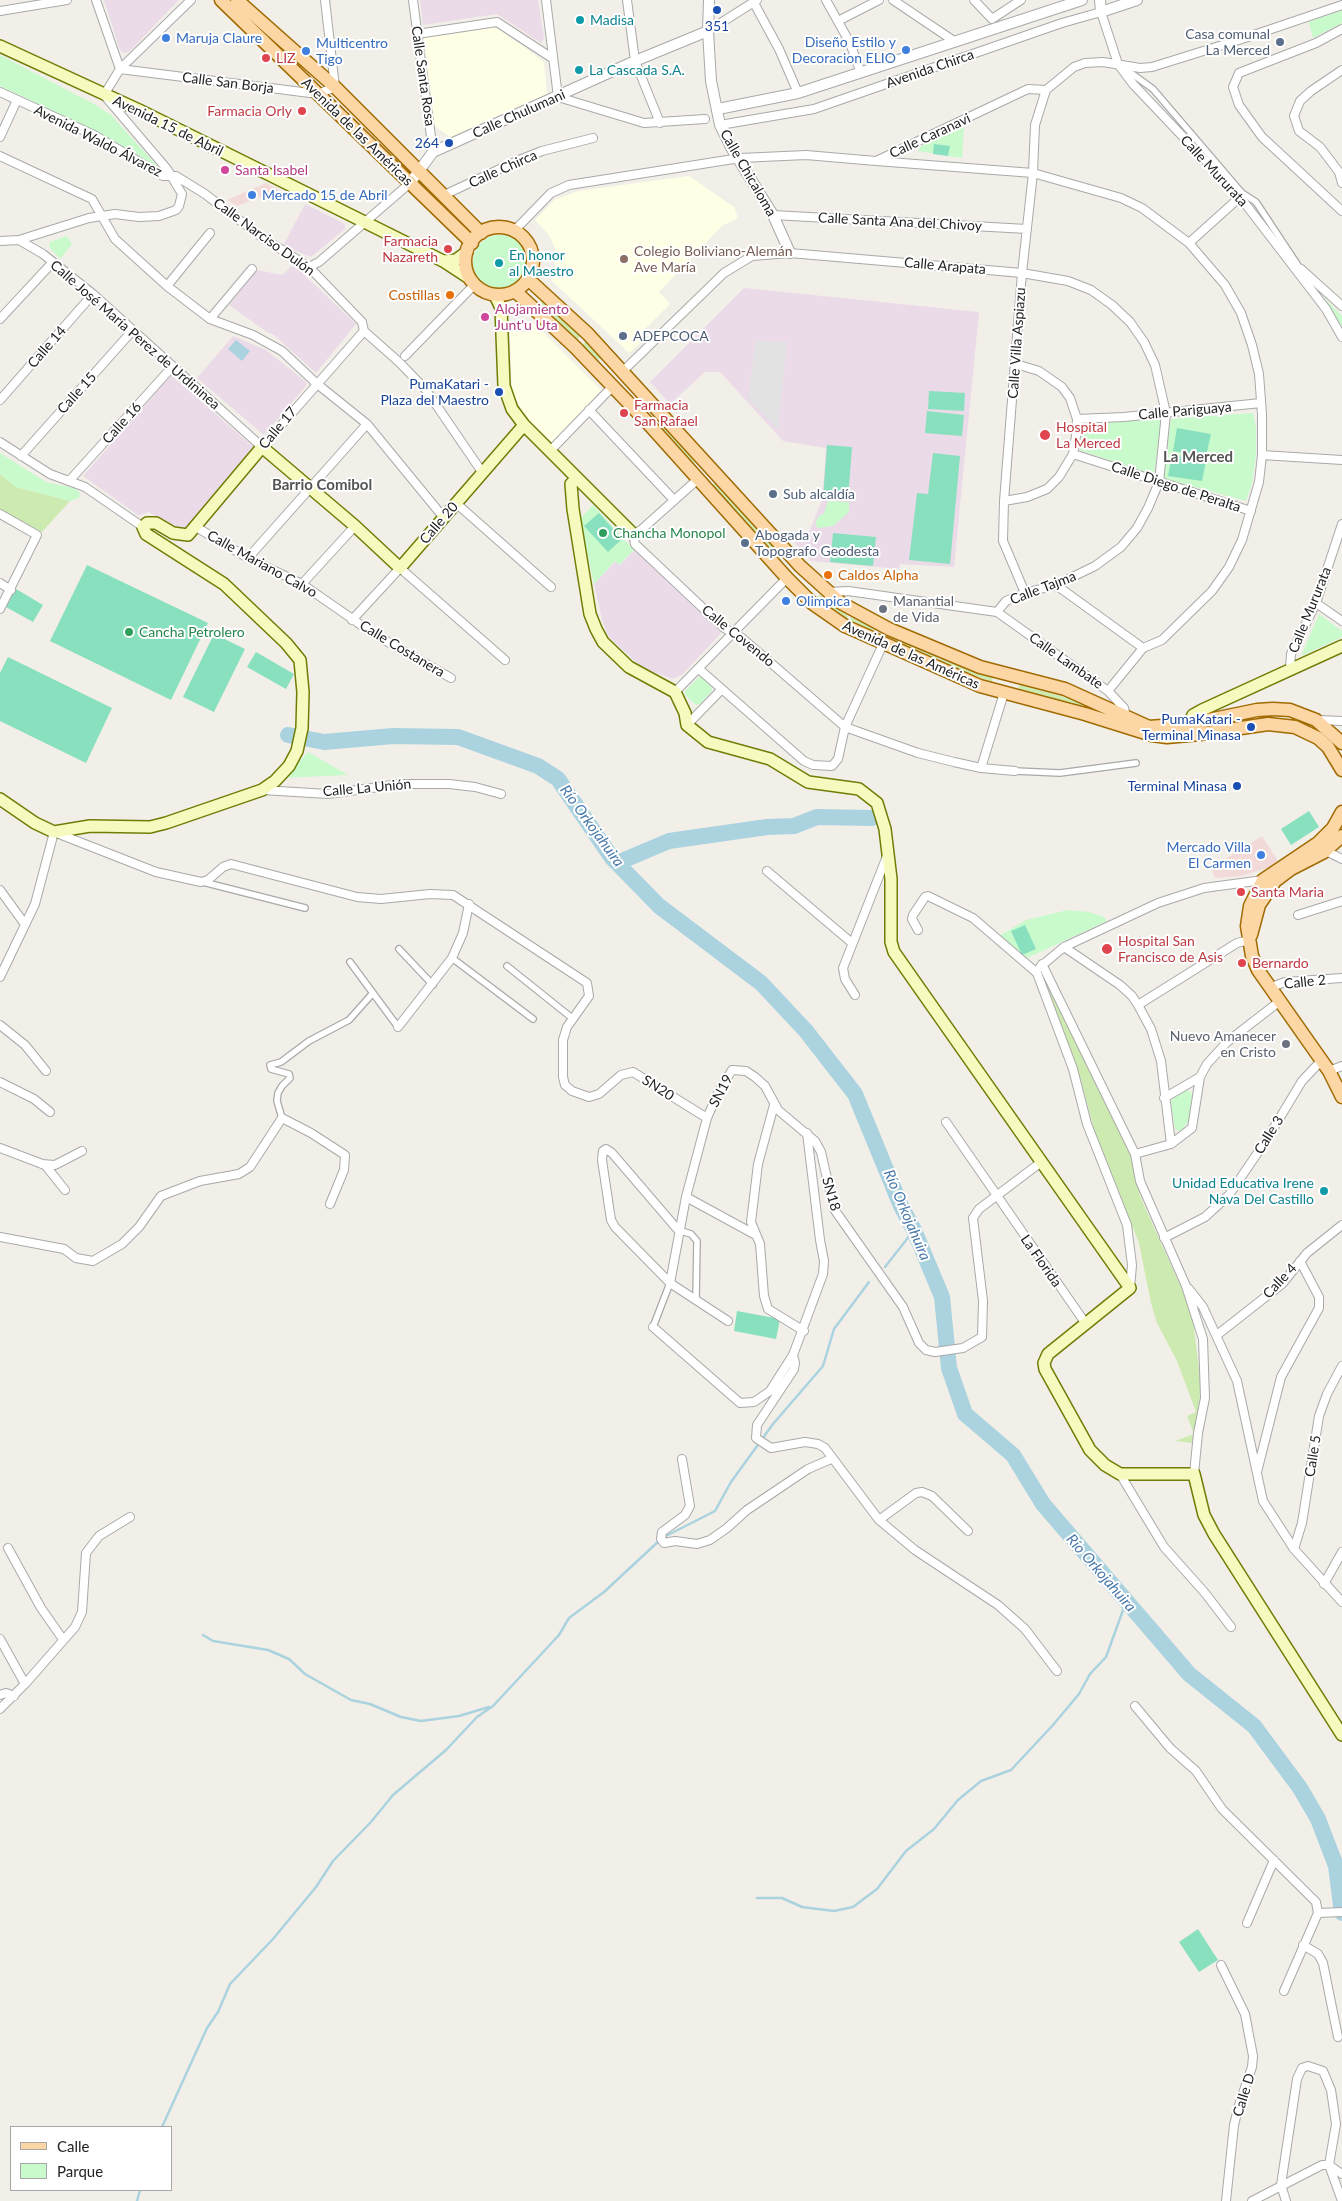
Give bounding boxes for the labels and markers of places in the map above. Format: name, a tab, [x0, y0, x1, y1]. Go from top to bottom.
marker: 351	[711, 4, 723, 16]
place label: Madisa	[590, 12, 634, 28]
marker: Madisa	[574, 14, 586, 26]
place label: 351	[705, 18, 729, 34]
place label: Casa comunal La Merced	[1185, 26, 1270, 58]
place label: Maruja Claure	[176, 30, 262, 46]
marker: Maruja Claure	[160, 32, 172, 44]
place label: Diseño Estilo y Decoracion ELIO	[792, 34, 896, 66]
place label: Multicentro Tigo	[316, 35, 388, 68]
marker: Casa comunal La Merced	[1274, 36, 1286, 48]
marker: Diseño Estilo y Decoracion ELIO	[900, 44, 912, 56]
marker: Multicentro Tigo	[300, 45, 312, 57]
place label: LIZ	[276, 50, 296, 66]
marker: LIZ	[260, 52, 272, 64]
place label: La Cascada S.A.	[589, 62, 685, 78]
marker: La Cascada S.A.	[573, 64, 585, 76]
place label: Farmacia Orly	[207, 103, 292, 119]
marker: Farmacia Orly	[296, 105, 308, 117]
place label: 264	[415, 135, 439, 151]
marker: 264	[443, 137, 455, 149]
place label: Santa Isabel	[235, 162, 308, 178]
marker: Santa Isabel	[219, 164, 231, 176]
place label: Mercado 15 de Abril	[262, 187, 388, 203]
marker: Mercado 15 de Abril	[246, 189, 258, 201]
place label: Farmacia Nazareth	[382, 233, 438, 266]
marker: Farmacia Nazareth	[442, 243, 454, 255]
place label: Colegio Boliviano-Alemán Ave María	[634, 243, 792, 276]
place label: En honor al Maestro	[509, 247, 574, 280]
marker: Colegio Boliviano-Alemán Ave María	[618, 253, 630, 265]
marker: En honor al Maestro	[493, 257, 505, 269]
place label: Costillas	[389, 287, 440, 303]
marker: Costillas	[444, 289, 456, 301]
place label: Alojamiento Junt'u Uta	[495, 301, 569, 334]
marker: Alojamiento Junt'u Uta	[479, 311, 491, 323]
place label: ADEPCOCA	[633, 328, 709, 344]
marker: ADEPCOCA	[617, 330, 629, 342]
place label: PumaKatari - Plaza del Maestro	[380, 376, 489, 408]
marker: PumaKatari - Plaza del Maestro	[493, 386, 505, 398]
place label: Farmacia San Rafael	[634, 397, 698, 430]
marker: Farmacia San Rafael	[618, 407, 630, 419]
place label: Hospital La Merced	[1056, 419, 1121, 452]
marker: Hospital La Merced	[1038, 428, 1052, 442]
place label: Sub alcaldía	[783, 486, 855, 502]
marker: Sub alcaldía	[767, 488, 779, 500]
place label: Chancha Monopol	[613, 525, 726, 541]
marker: Chancha Monopol	[597, 527, 609, 539]
place label: Abogada y Topografo Geodesta	[755, 527, 879, 560]
marker: Abogada y Topografo Geodesta	[739, 537, 751, 549]
place label: Caldos Alpha	[838, 567, 918, 583]
marker: Caldos Alpha	[822, 569, 834, 581]
place label: Olimpica	[796, 593, 850, 609]
place label: Manantial de Vida	[893, 593, 954, 626]
marker: Olimpica	[780, 595, 792, 607]
marker: Manantial de Vida	[877, 603, 889, 615]
place label: Cancha Petrolero	[139, 624, 245, 640]
marker: Cancha Petrolero	[123, 626, 135, 638]
place label: PumaKatari - Terminal Minasa	[1141, 711, 1241, 744]
marker: PumaKatari - Terminal Minasa	[1245, 721, 1257, 733]
place label: Terminal Minasa	[1127, 778, 1227, 794]
marker: Terminal Minasa	[1231, 780, 1243, 792]
place label: Mercado Villa El Carmen	[1167, 839, 1251, 872]
marker: Mercado Villa El Carmen	[1255, 849, 1267, 861]
place label: Santa Maria	[1251, 884, 1324, 900]
marker: Santa Maria	[1235, 886, 1247, 898]
place label: Hospital San Francisco de Asis	[1118, 933, 1223, 966]
marker: Hospital San Francisco de Asis	[1100, 942, 1114, 956]
place label: Bernardo	[1252, 955, 1309, 971]
marker: Bernardo	[1236, 957, 1248, 969]
place label: Nuevo Amanecer en Cristo	[1170, 1028, 1276, 1060]
marker: Nuevo Amanecer en Cristo	[1280, 1038, 1292, 1050]
place label: Unidad Educativa Irene Nava Del Castillo	[1172, 1175, 1314, 1208]
marker: Unidad Educativa Irene Nava Del Castillo	[1318, 1185, 1330, 1197]

